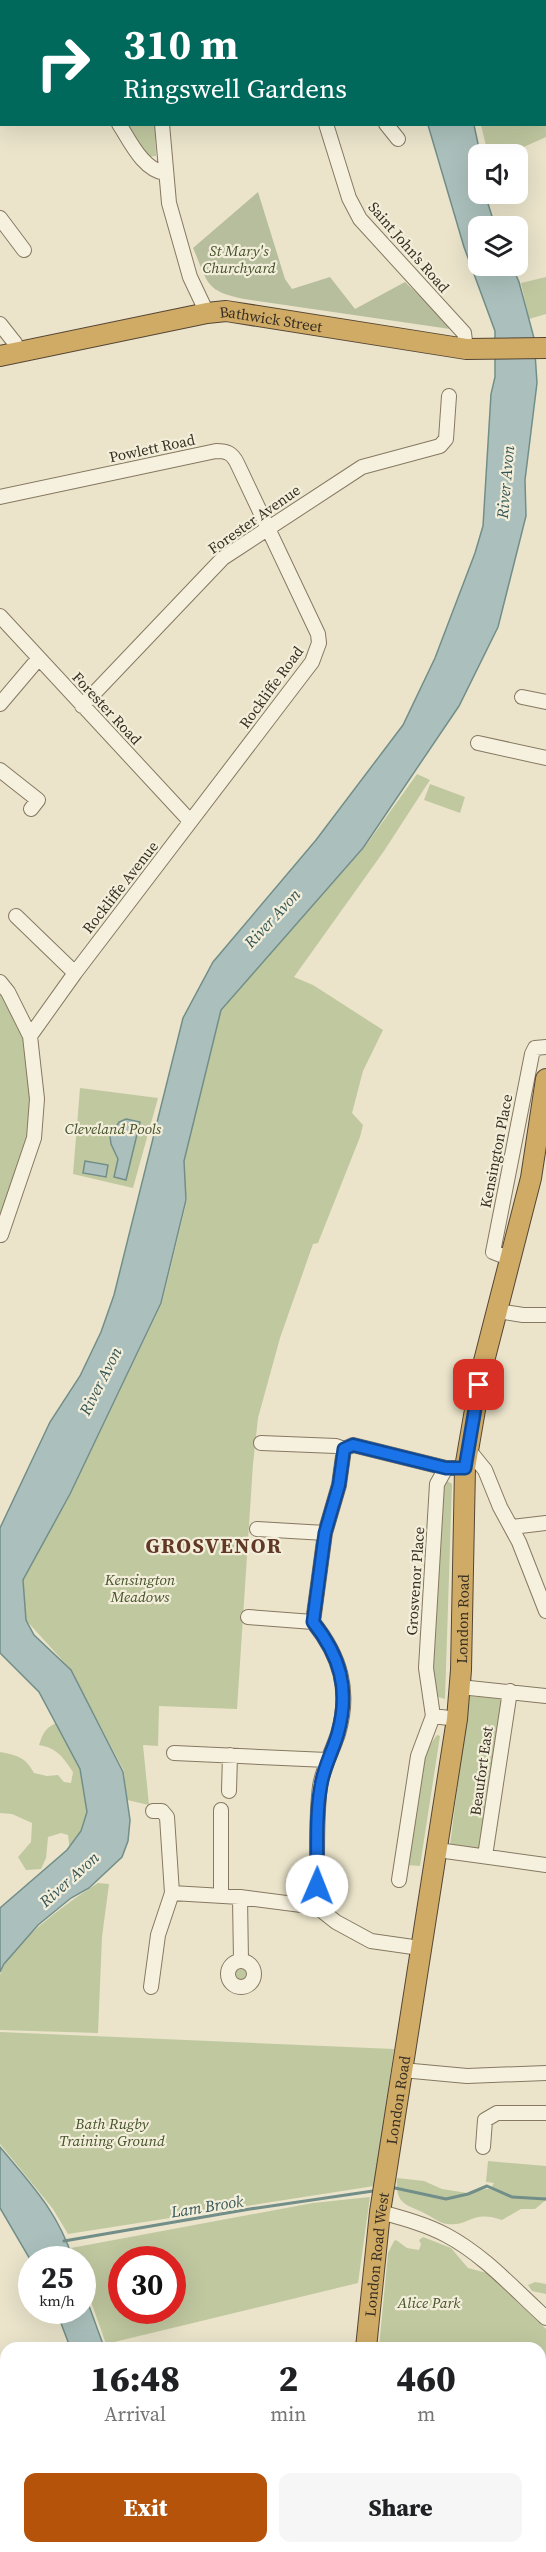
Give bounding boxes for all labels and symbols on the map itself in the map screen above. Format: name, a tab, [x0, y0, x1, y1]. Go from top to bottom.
street label: Saint John's Road	[364, 197, 455, 297]
park label: St Mary's Churchyard	[202, 240, 276, 278]
street label: Bathwick Street	[218, 300, 324, 337]
street label: Powlett Road	[107, 429, 197, 467]
water label: River Avon	[491, 444, 519, 521]
street label: Forester Avenue	[204, 479, 305, 559]
street label: Rockliffe Road	[234, 641, 308, 732]
street label: Forester Road	[68, 667, 147, 750]
street label: Rockliffe Avenue	[77, 836, 163, 938]
water label: River Avon	[238, 884, 305, 953]
street label: Kensington Place	[475, 1092, 517, 1210]
park label: Cleveland Pools	[65, 1118, 162, 1139]
water label: River Avon	[73, 1343, 126, 1420]
pin	[453, 1359, 504, 1410]
street label: Grosvenor Place	[401, 1526, 429, 1636]
district label: GROSVENOR	[145, 1531, 283, 1560]
park label: Kensington Meadows	[104, 1569, 176, 1607]
street label: London Road	[451, 1573, 473, 1664]
street label: Beaufort East	[464, 1725, 498, 1817]
water label: River Avon	[34, 1846, 104, 1912]
position arrow	[285, 1854, 349, 1918]
street label: London Road	[380, 2054, 415, 2146]
park label: Bath Rugby Training Ground	[59, 2113, 165, 2151]
water label: Lam Brook	[168, 2189, 245, 2223]
street label: London Road West	[359, 2191, 393, 2318]
speed limit sign: 30	[108, 2246, 186, 2324]
park label: Alice Park	[397, 2292, 461, 2313]

